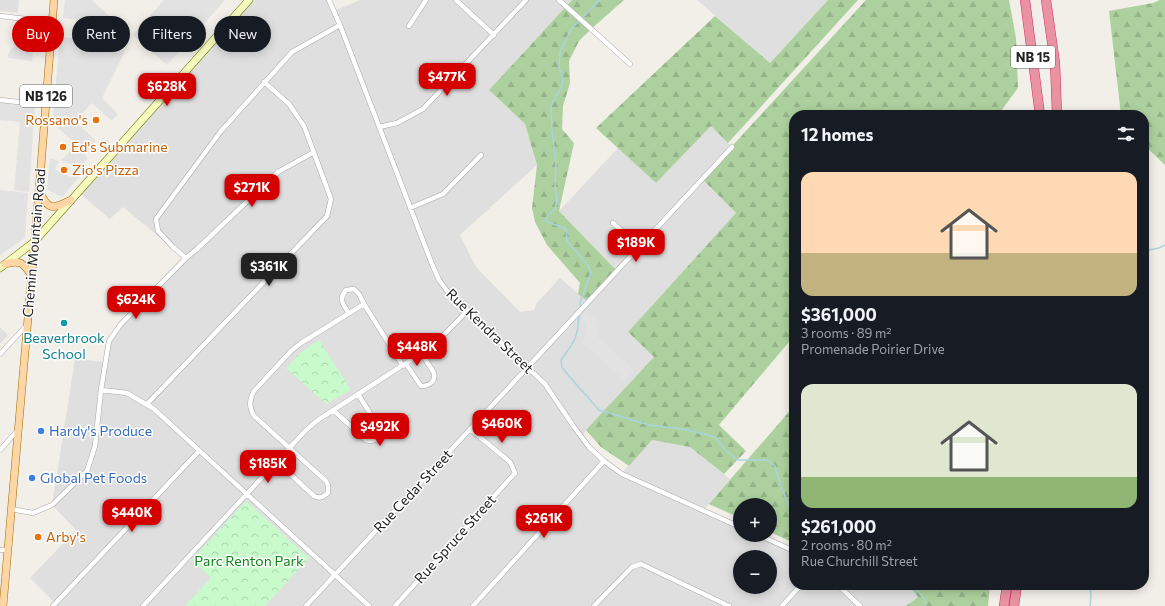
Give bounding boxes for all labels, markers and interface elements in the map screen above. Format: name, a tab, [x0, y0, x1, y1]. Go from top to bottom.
chip: Buy	[12, 16, 64, 52]
chip: Rent	[72, 16, 130, 52]
chip: Filters	[138, 16, 206, 52]
chip: New	[214, 16, 271, 52]
road number: NB 15	[1011, 46, 1055, 68]
pin: $477K	[419, 63, 475, 97]
text: $477K	[428, 68, 466, 84]
pin: $628K	[139, 73, 195, 107]
text: $628K	[147, 78, 187, 94]
road number: NB 126	[20, 85, 72, 107]
place label: Rossano's	[25, 111, 88, 128]
marker: Rossano's	[91, 115, 101, 125]
icon: filters	[1115, 123, 1137, 145]
text: 12 homes	[801, 124, 873, 145]
place label: Ed's Submarine	[71, 138, 168, 155]
marker: Ed's Submarine	[58, 142, 68, 152]
place label: Zio's Pizza	[72, 161, 139, 178]
marker: Zio's Pizza	[59, 165, 69, 175]
street label: Chemin Mountain Road	[19, 168, 48, 318]
pin: $271K	[224, 174, 280, 208]
text: $271K	[234, 179, 270, 195]
icon: home	[933, 198, 1005, 270]
pin: $189K	[608, 229, 664, 263]
text: $189K	[617, 234, 655, 250]
pin: $361K	[241, 253, 297, 287]
text: $361K	[250, 258, 288, 274]
street label: Rue Kendra Street	[443, 285, 538, 377]
pin: $624K	[108, 286, 164, 320]
text: $624K	[116, 291, 156, 307]
text: $361,000	[801, 304, 877, 325]
marker: Beaverbrook School	[59, 318, 69, 328]
text: 3 rooms · 89 m²	[801, 325, 892, 341]
place label: Beaverbrook School	[23, 329, 105, 362]
pin: $448K	[389, 333, 445, 367]
text: $448K	[397, 338, 437, 354]
text: Promenade Poirier Drive	[801, 341, 945, 357]
pin: $460K	[474, 410, 530, 444]
icon: home	[933, 410, 1005, 482]
pin: $492K	[352, 413, 408, 447]
text: $460K	[481, 415, 523, 431]
text: $492K	[360, 418, 400, 434]
place label: Hardy's Produce	[49, 422, 152, 439]
marker: Hardy's Produce	[36, 426, 46, 436]
street label: Rue Cedar Street	[370, 445, 456, 536]
pin: $185K	[240, 450, 296, 484]
text: $185K	[249, 455, 287, 471]
place label: Global Pet Foods	[40, 469, 147, 486]
marker: Global Pet Foods	[27, 473, 37, 483]
street label: Rue Spruce Street	[410, 491, 499, 587]
map controls	[733, 498, 777, 594]
button: +	[733, 498, 777, 542]
pin: $440K	[104, 499, 160, 533]
text: $440K	[111, 504, 153, 520]
pin: $261K	[516, 505, 572, 539]
text: $261K	[525, 510, 563, 526]
text: $261,000	[801, 516, 876, 537]
place label: Arby's	[46, 528, 86, 545]
marker: Arby's	[33, 532, 43, 542]
text: 2 rooms · 80 m²	[801, 537, 892, 553]
button: −	[733, 550, 777, 594]
park label: Parc Renton Park	[194, 552, 304, 569]
text: Rue Churchill Street	[801, 553, 918, 569]

